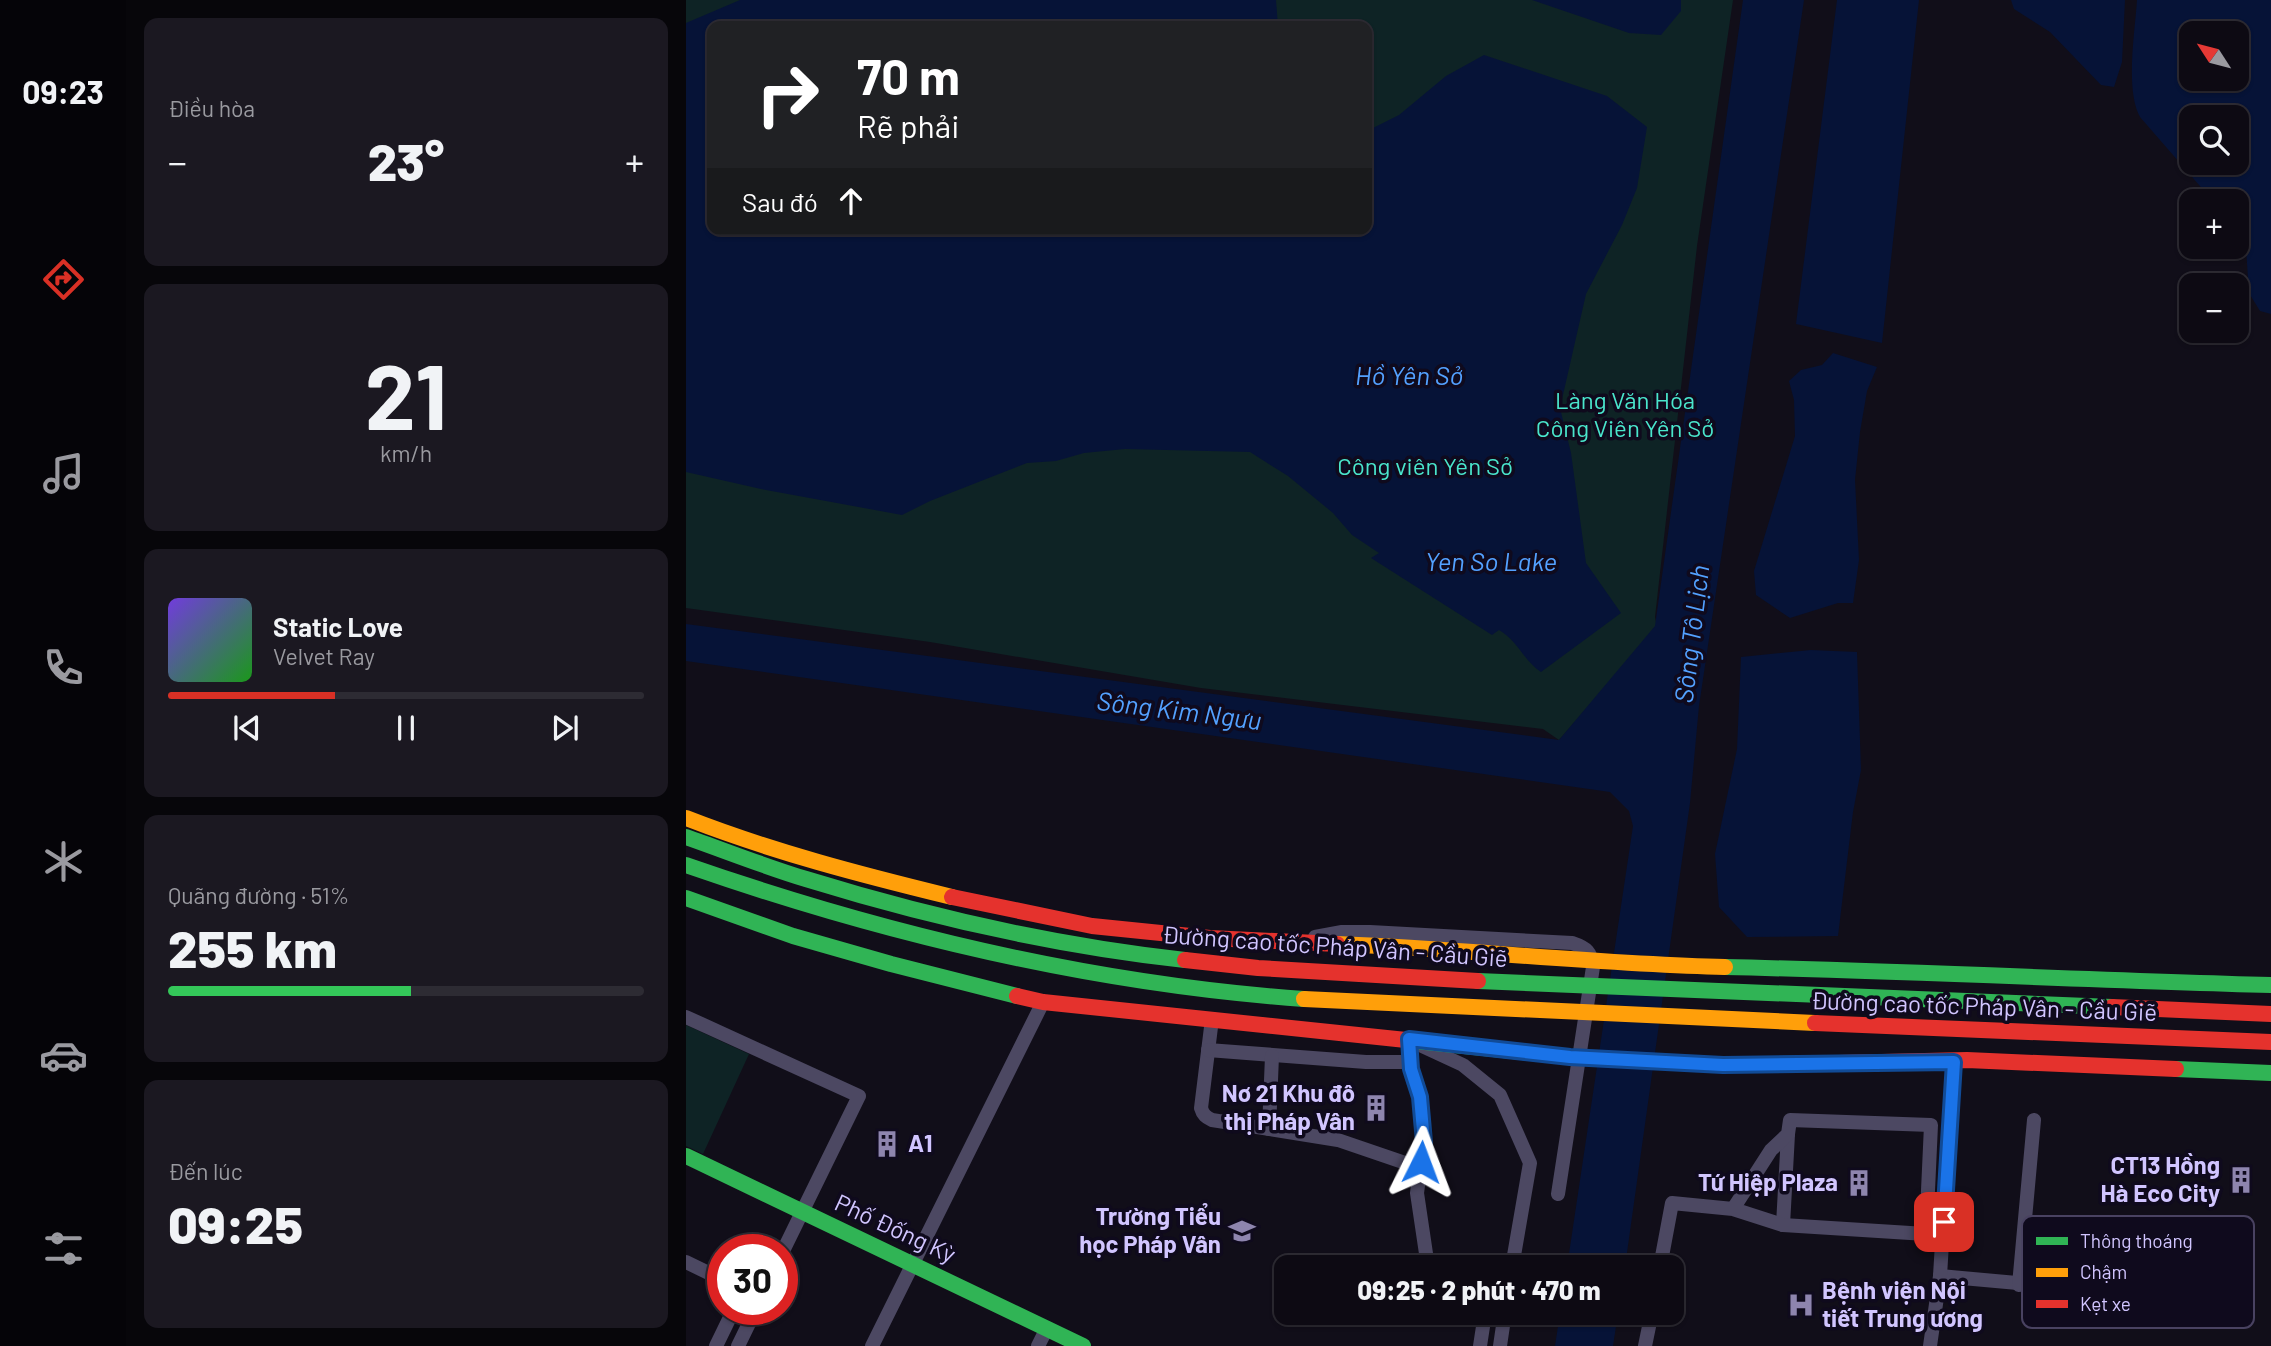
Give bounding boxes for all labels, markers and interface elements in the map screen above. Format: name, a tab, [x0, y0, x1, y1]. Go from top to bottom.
north arrow	[2179, 21, 2249, 91]
map controls	[2179, 21, 2249, 343]
text: 70 m	[857, 46, 960, 105]
icon: right	[742, 49, 833, 140]
text: 09:23	[22, 72, 104, 110]
text: Điều hòa	[168, 94, 255, 122]
button: search	[2179, 105, 2249, 175]
text: Rẽ phải	[857, 106, 959, 144]
text: 23°	[368, 129, 444, 191]
text: −	[168, 138, 187, 184]
text: +	[625, 138, 644, 184]
icon: ahead	[832, 182, 870, 220]
text: Sau đó	[742, 186, 818, 217]
button: +	[2179, 189, 2249, 259]
icon: directions	[39, 255, 88, 304]
button: −	[2179, 273, 2249, 343]
text: 21	[365, 339, 447, 448]
water label: Hồ Yên Sở	[1355, 359, 1463, 390]
park label: Làng Văn Hóa Công Viên Yên Sở	[1536, 385, 1714, 442]
text: km/h	[380, 439, 432, 467]
icon: music	[39, 449, 88, 498]
park label: Công viên Yên Sở	[1337, 451, 1513, 480]
water label: Yen So Lake	[1425, 545, 1557, 576]
water label: Sông Tô Lịch	[1667, 563, 1714, 705]
text: Static Love	[273, 611, 403, 642]
text: Velvet Ray	[273, 642, 375, 670]
icon: phone	[39, 643, 88, 692]
water label: Sông Kim Ngưu	[1095, 684, 1263, 735]
icon: previous	[228, 709, 266, 747]
icon: pause	[387, 709, 425, 747]
icon: next	[546, 709, 584, 747]
icon: climate	[39, 837, 88, 886]
text: Quãng đường · 51%	[168, 881, 349, 909]
text: 255 km	[168, 916, 337, 978]
street label: Đường cao tốc Pháp Vân - Cầu Giẽ	[1161, 919, 1509, 972]
street label: Đường cao tốc Pháp Vân - Cầu Giẽ	[1811, 985, 2158, 1026]
icon: car	[39, 1031, 88, 1080]
place label: Nơ 21 Khu đô thị Pháp Vân	[1222, 1078, 1355, 1135]
building icon: Nơ 21 Khu đô thị Pháp Vân	[1361, 1093, 1391, 1123]
position arrow	[1384, 1125, 1458, 1199]
place label: A1	[908, 1128, 933, 1157]
building icon: A1	[872, 1129, 902, 1159]
place label: CT13 Hồng Hà Eco City	[2101, 1150, 2220, 1207]
text: Đến lúc	[168, 1157, 243, 1185]
building icon: CT13 Hồng Hà Eco City	[2226, 1165, 2256, 1195]
place label: Tứ Hiệp Plaza	[1698, 1167, 1838, 1197]
building icon: Tứ Hiệp Plaza	[1844, 1168, 1874, 1198]
street label: Phố Đống Kỳ	[831, 1187, 961, 1268]
text: 09:25	[168, 1192, 303, 1254]
pin	[1914, 1192, 1974, 1252]
place label: Trường Tiểu học Pháp Vân	[1079, 1201, 1221, 1258]
icon: arrive	[1925, 1203, 1963, 1241]
school or university icon: Trường Tiểu học Pháp Vân	[1227, 1216, 1257, 1246]
legend	[2022, 1216, 2254, 1328]
icon: filters	[39, 1224, 88, 1273]
text: Thông thoáng	[2080, 1229, 2193, 1252]
speed limit sign: 30	[707, 1234, 798, 1325]
text: Chậm	[2080, 1260, 2127, 1283]
text: 09:25 · 2 phút · 470 m	[1357, 1274, 1601, 1305]
place label: Bệnh viện Nội tiết Trung ương	[1822, 1275, 1983, 1332]
hospital icon: Bệnh viện Nội tiết Trung ương	[1786, 1290, 1816, 1320]
text: Kẹt xe	[2080, 1292, 2131, 1315]

